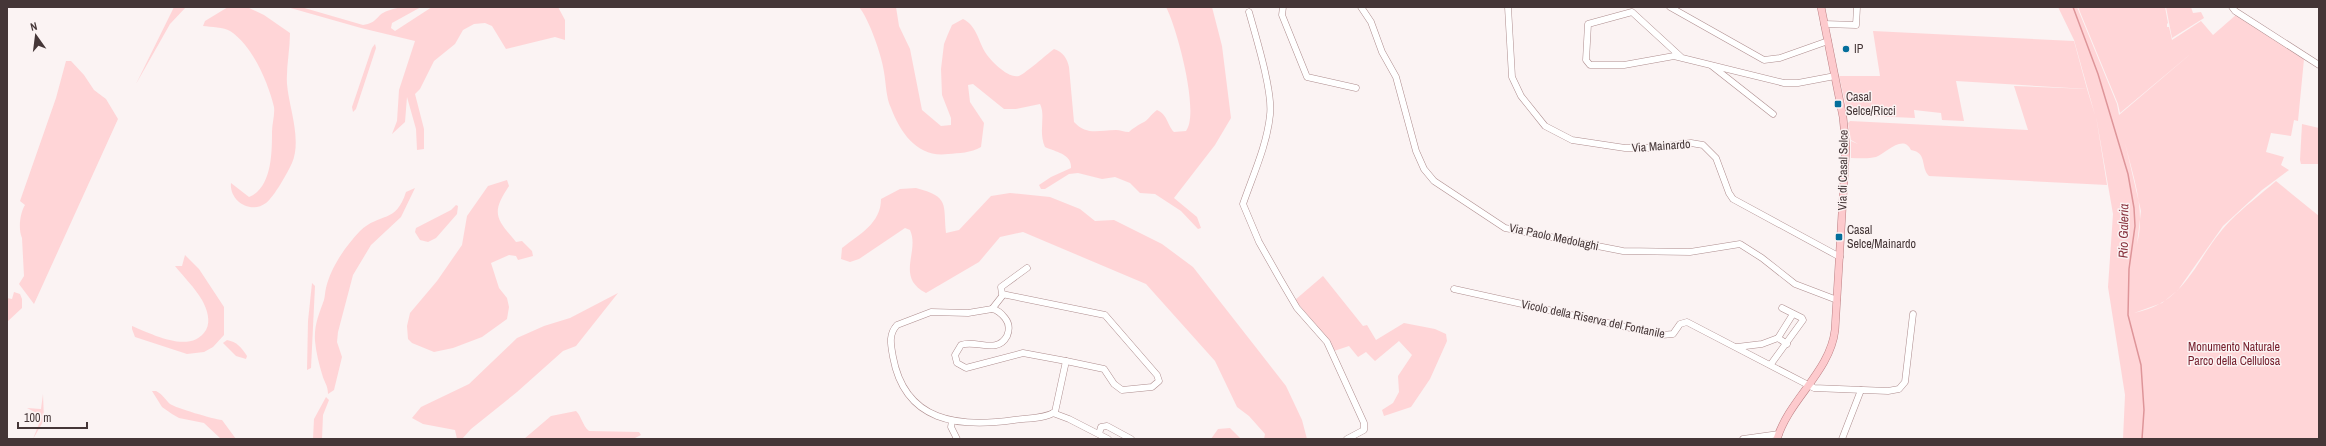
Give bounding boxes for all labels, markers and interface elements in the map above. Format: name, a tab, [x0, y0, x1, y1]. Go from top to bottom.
north arrow	[16, 16, 56, 56]
text: N	[29, 19, 38, 34]
place label: IP	[1854, 41, 1864, 57]
marker: IP	[1841, 44, 1851, 54]
place label: Casal Selce/Ricci	[1846, 89, 1896, 119]
marker: Casal Selce/Ricci	[1833, 99, 1843, 109]
street label: Via di Casal Selce	[1834, 129, 1852, 211]
street label: Via Mainardo	[1631, 136, 1691, 156]
water label: Rio Galeria	[2115, 204, 2132, 258]
street label: Via Paolo Medolaghi	[1508, 220, 1600, 254]
place label: Casal Selce/Mainardo	[1847, 222, 1916, 252]
marker: Casal Selce/Mainardo	[1834, 232, 1844, 242]
street label: Vicolo della Riserva del Fontanile	[1520, 296, 1666, 342]
park label: Monumento Naturale Parco della Cellulosa	[2188, 339, 2281, 369]
scale bar	[18, 404, 87, 430]
text: 100 m	[24, 410, 51, 426]

